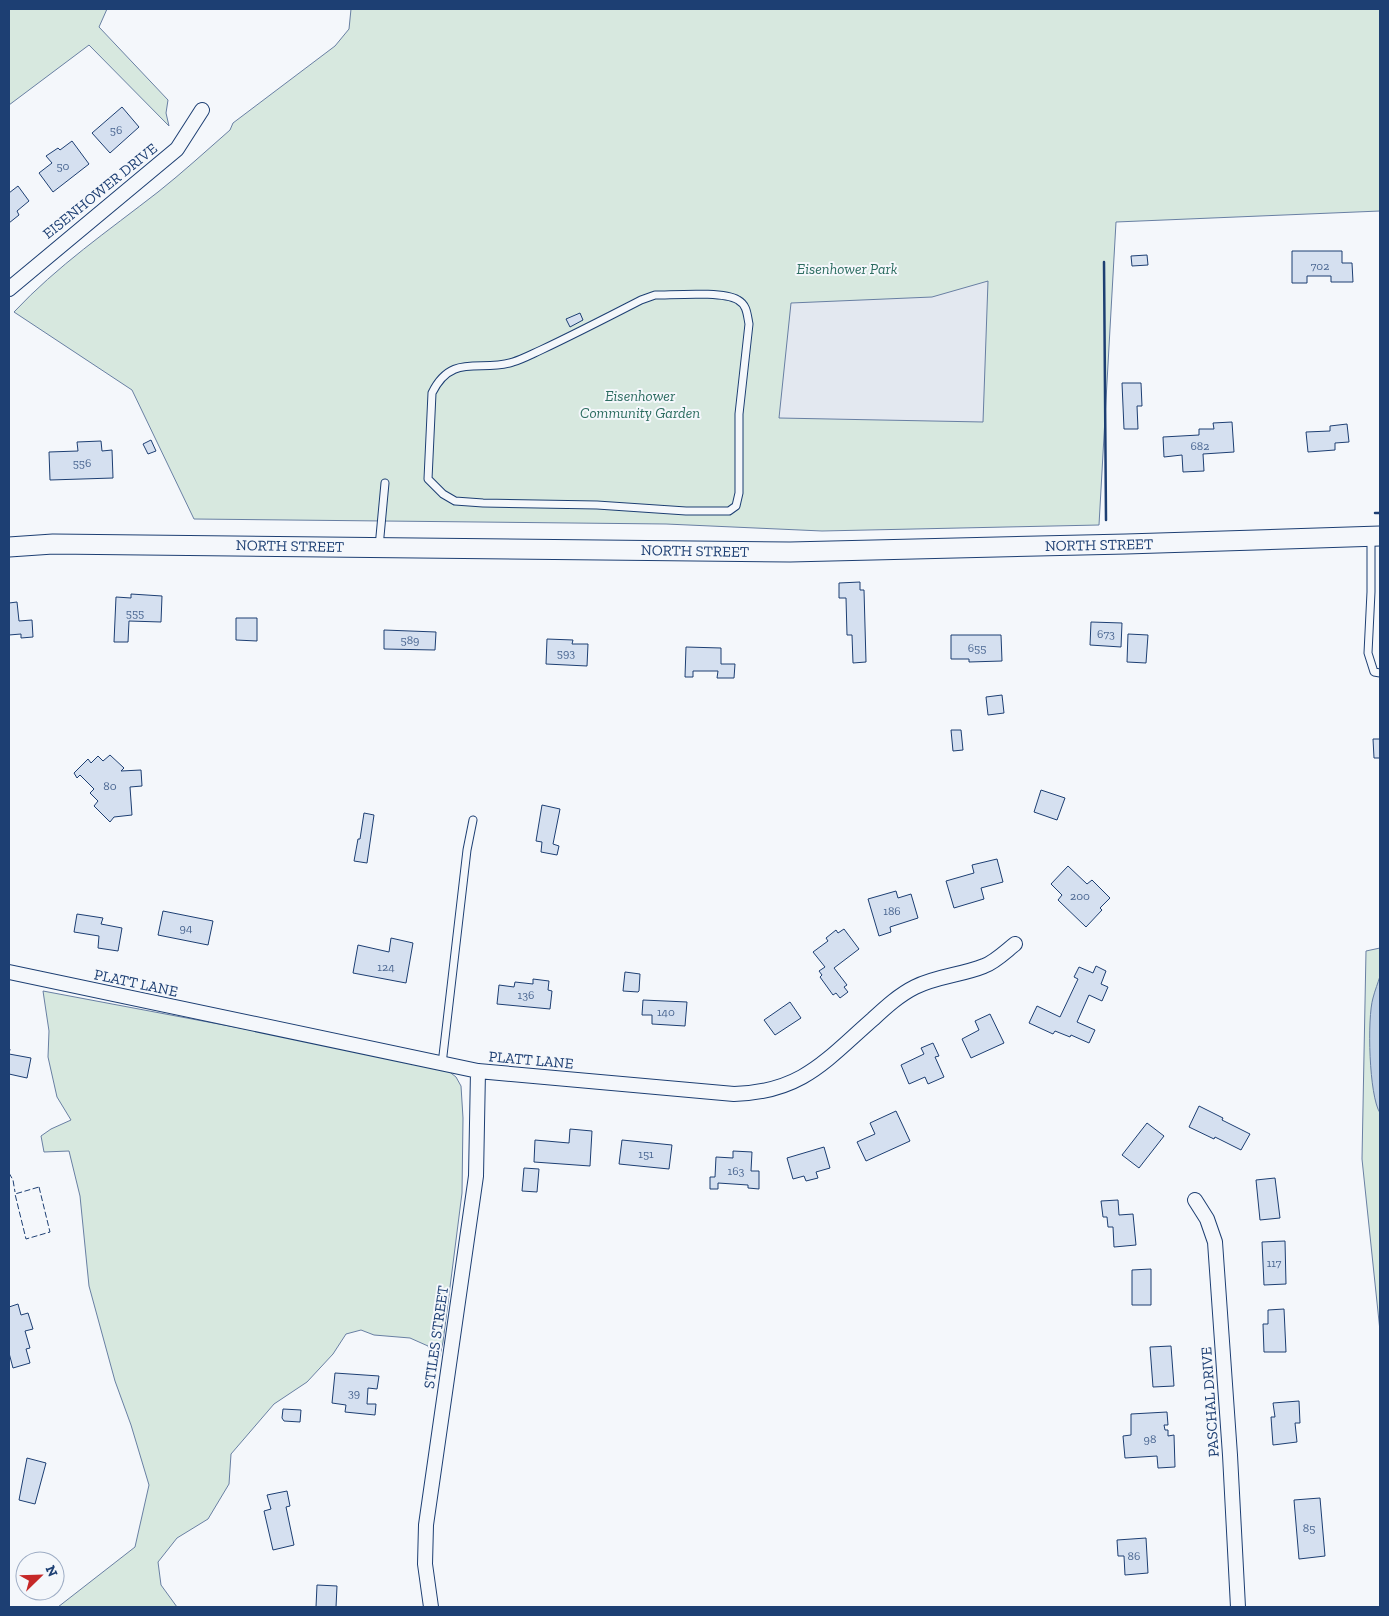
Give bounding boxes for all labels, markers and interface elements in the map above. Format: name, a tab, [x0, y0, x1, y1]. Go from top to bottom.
house number: 56	[110, 123, 122, 137]
street label: EISENHOWER DRIVE	[39, 139, 161, 243]
house number: 50	[56, 159, 70, 173]
house number: 702	[1311, 259, 1329, 273]
park label: Eisenhower Park	[797, 260, 898, 278]
park label: Eisenhower Community Garden	[580, 387, 700, 422]
house number: 682	[1190, 439, 1210, 453]
house number: 556	[73, 456, 91, 470]
street label: NORTH STREET	[1045, 535, 1153, 555]
street label: NORTH STREET	[236, 536, 344, 556]
street label: NORTH STREET	[641, 541, 749, 561]
house number: 555	[126, 606, 144, 620]
house number: 673	[1097, 627, 1115, 641]
house number: 589	[401, 633, 419, 647]
house number: 655	[968, 641, 986, 655]
house number: 593	[557, 646, 575, 660]
house number: 80	[103, 779, 117, 793]
house number: 200	[1070, 889, 1090, 903]
house number: 186	[883, 904, 901, 918]
house number: 94	[180, 921, 193, 935]
house number: 124	[377, 960, 395, 974]
street label: PLATT LANE	[93, 965, 180, 1001]
house number: 136	[518, 988, 534, 1002]
house number: 140	[657, 1005, 675, 1019]
street label: PLATT LANE	[488, 1047, 574, 1073]
house number: 151	[638, 1147, 654, 1161]
house number: 163	[728, 1164, 745, 1178]
house number: 117	[1267, 1256, 1282, 1270]
street label: STILES STREET	[420, 1284, 452, 1390]
street label: PASCHAL DRIVE	[1197, 1346, 1223, 1458]
house number: 39	[348, 1386, 360, 1400]
house number: 98	[1144, 1432, 1156, 1446]
house number: 85	[1303, 1521, 1315, 1535]
house number: 86	[1128, 1549, 1140, 1563]
north arrow	[15, 1551, 65, 1601]
text: N	[42, 1563, 62, 1580]

